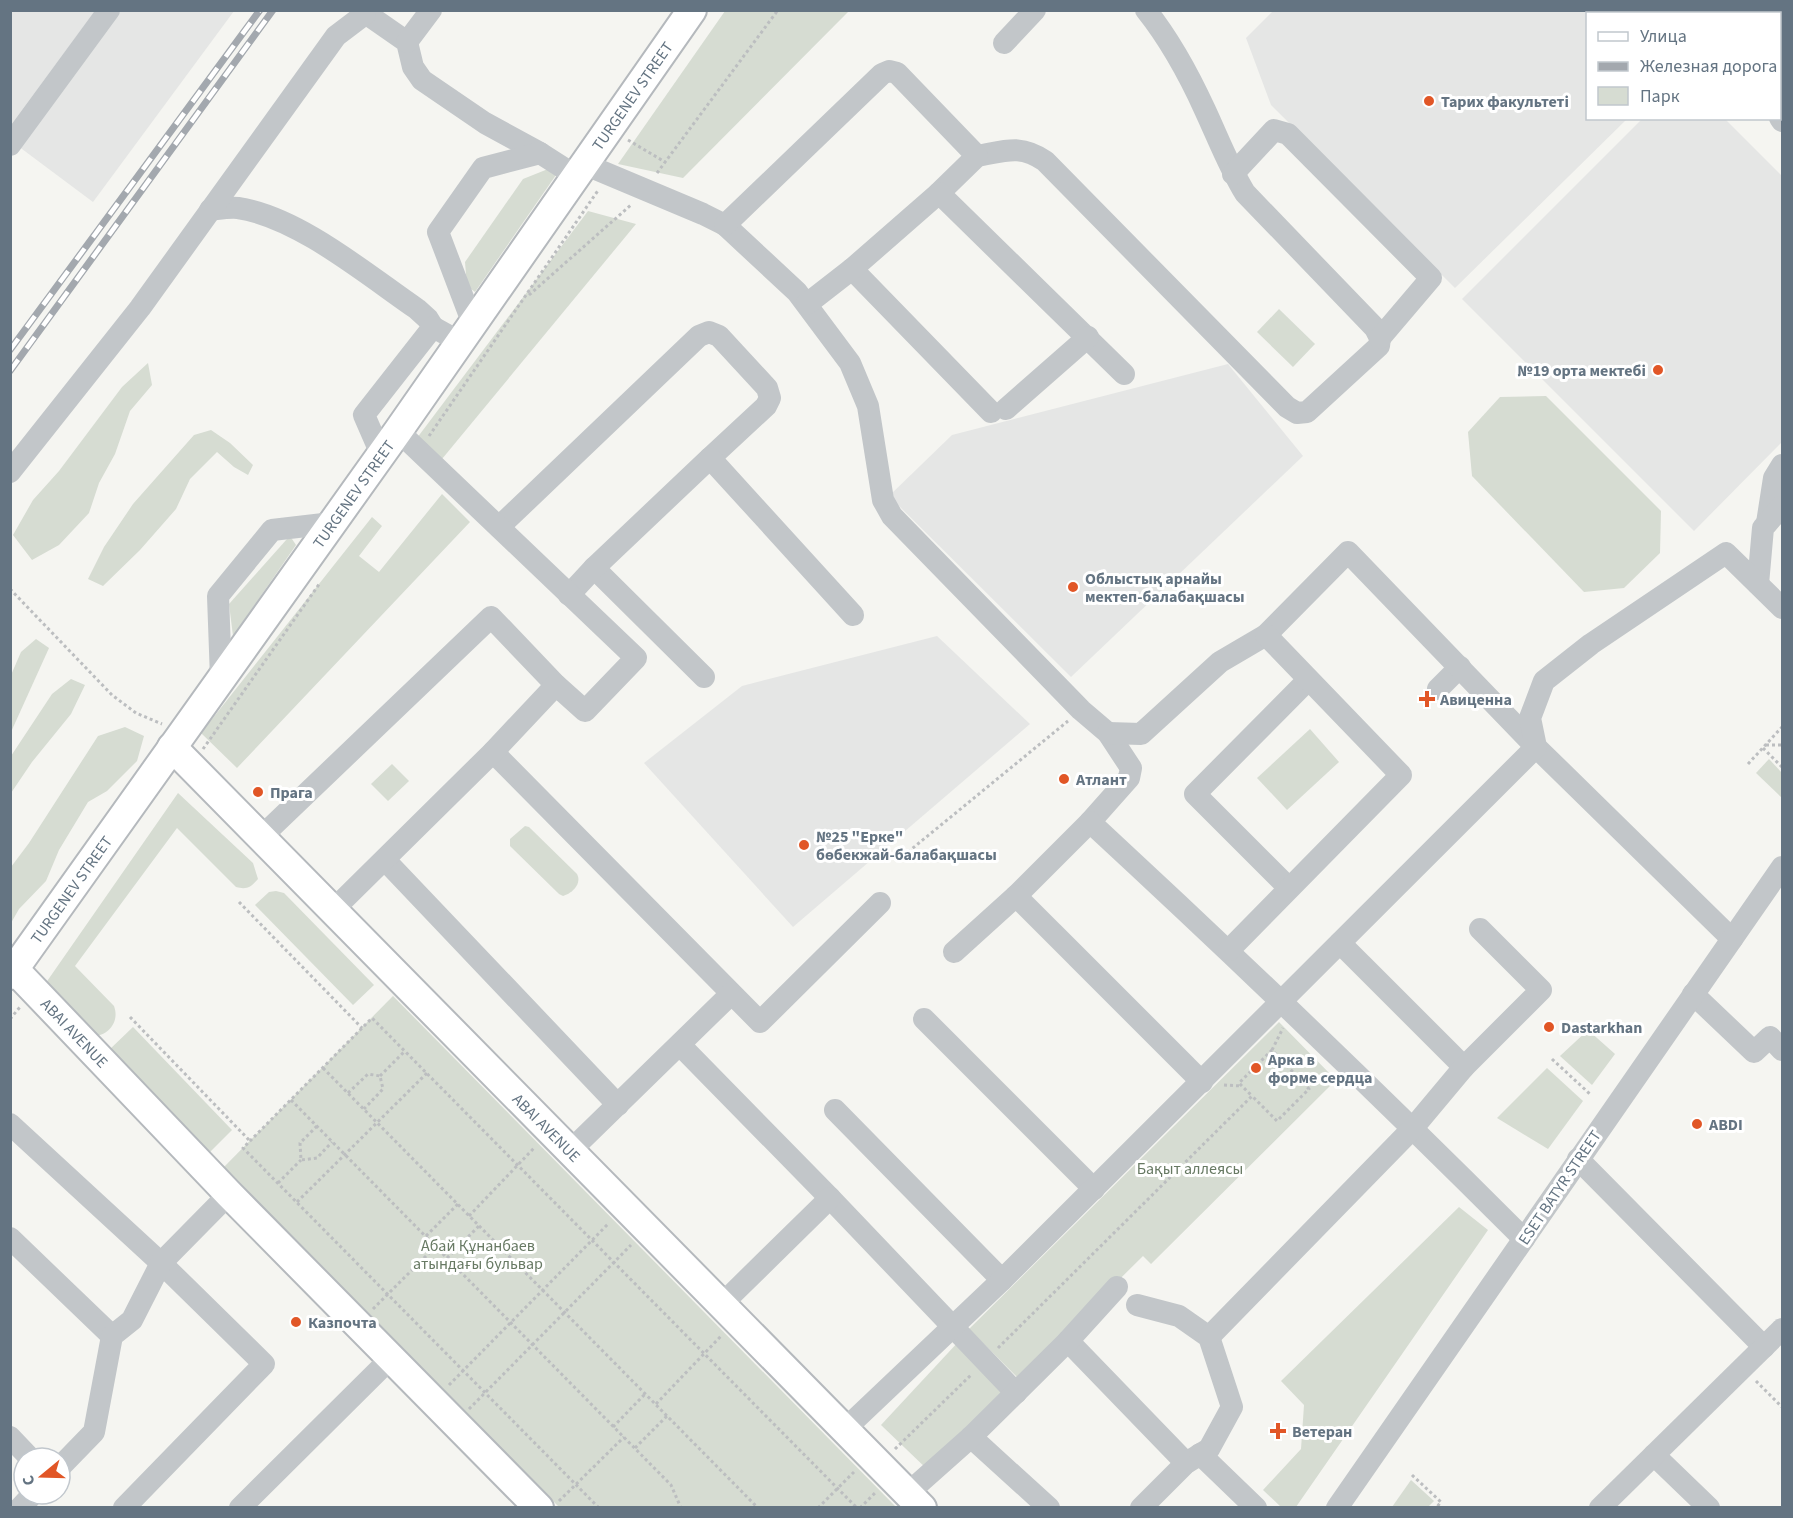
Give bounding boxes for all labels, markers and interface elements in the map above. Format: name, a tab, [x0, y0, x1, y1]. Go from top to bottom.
legend	[1586, 12, 1781, 120]
text: Улица	[1640, 24, 1687, 49]
street label: TURGENEV STREET	[587, 37, 679, 155]
text: Железная дорога	[1640, 54, 1777, 79]
text: Парк	[1640, 84, 1680, 109]
place label: Тарих факультеті	[1441, 91, 1569, 113]
marker: Тарих факультеті	[1422, 94, 1436, 108]
place label: №19 орта мектебі	[1517, 360, 1646, 382]
marker: №19 орта мектебі	[1651, 363, 1665, 377]
street label: TURGENEV STREET	[308, 436, 400, 553]
place label: Облыстық арнайы мектеп-балабақшасы	[1085, 568, 1245, 608]
marker: Облыстық арнайы мектеп-балабақшасы	[1066, 580, 1080, 594]
place label: Авиценна	[1439, 689, 1512, 711]
marker: Авиценна	[1418, 690, 1436, 708]
place label: Атлант	[1075, 769, 1127, 791]
marker: Атлант	[1057, 772, 1071, 786]
place label: Прага	[270, 782, 313, 804]
marker: Прага	[251, 785, 265, 799]
place label: №25 "Ерке" бөбекжай-балабақшасы	[816, 826, 997, 866]
street label: TURGENEV STREET	[26, 831, 118, 949]
marker: №25 "Ерке" бөбекжай-балабақшасы	[797, 838, 811, 852]
street label: ABAI AVENUE	[36, 994, 113, 1073]
place label: Dastarkhan	[1561, 1017, 1642, 1039]
marker: Dastarkhan	[1542, 1020, 1556, 1034]
place label: Арка в форме сердца	[1267, 1049, 1373, 1089]
marker: Арка в форме сердца	[1249, 1061, 1263, 1075]
street label: ABAI AVENUE	[507, 1089, 585, 1167]
place label: ABDI	[1708, 1114, 1743, 1136]
marker: ABDI	[1690, 1117, 1704, 1131]
street label: ESET BATYR STREET	[1513, 1126, 1607, 1249]
park label: Бақыт аллеясы	[1137, 1158, 1243, 1180]
park label: Абай Құнанбаев атындағы бульвар	[413, 1235, 543, 1275]
place label: Казпочта	[308, 1312, 377, 1334]
marker: Казпочта	[289, 1315, 303, 1329]
place label: Ветеран	[1292, 1421, 1352, 1443]
marker: Ветеран	[1269, 1422, 1287, 1440]
north arrow	[12, 1446, 72, 1506]
text: С	[17, 1473, 41, 1489]

